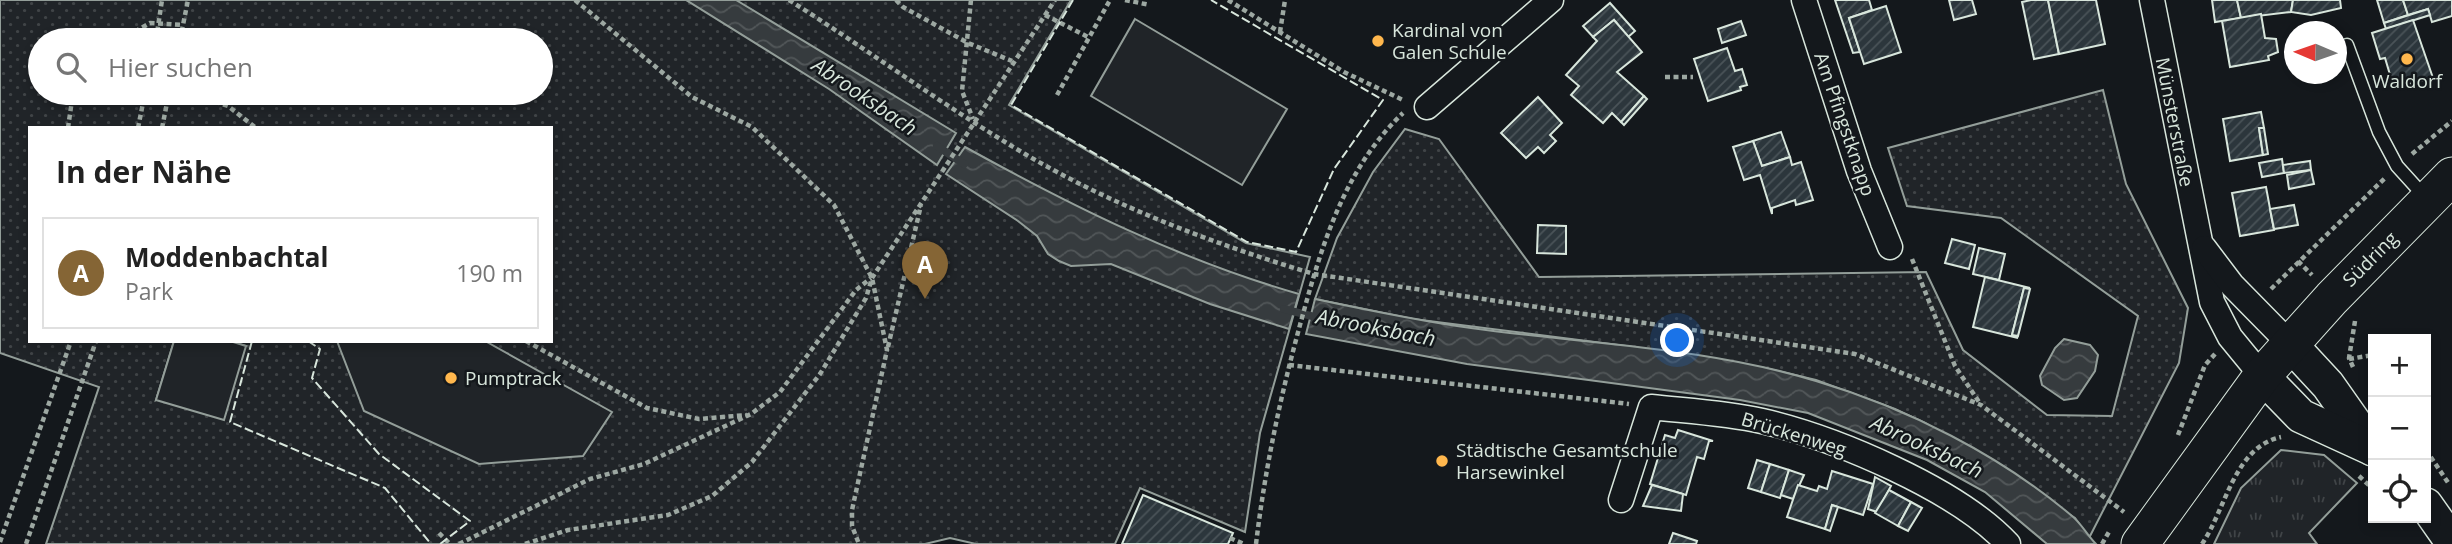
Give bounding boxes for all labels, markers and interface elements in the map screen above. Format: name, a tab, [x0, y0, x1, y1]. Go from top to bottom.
place label: Kardinal von Galen Schule	[1392, 17, 1507, 65]
north arrow	[2284, 21, 2347, 84]
search box	[28, 28, 553, 105]
marker: Kardinal von Galen Schule	[1370, 33, 1386, 49]
icon: search	[52, 48, 90, 86]
text: Hier suchen	[108, 49, 253, 85]
street label: Am Pfingstknapp	[1808, 49, 1882, 199]
water label: Abrooksbach	[805, 50, 923, 141]
marker: Waldorf	[2399, 51, 2415, 67]
street label: Münsterstraße	[2150, 55, 2200, 189]
place label: Waldorf	[2372, 68, 2444, 94]
text: In der Nähe	[56, 151, 232, 192]
street label: Südring	[2337, 226, 2403, 292]
text: Moddenbachtal	[125, 239, 329, 275]
pin: A	[902, 241, 948, 299]
text: A	[73, 257, 89, 289]
text: 190 m	[456, 257, 523, 289]
text: Park	[125, 275, 173, 307]
water label: Abrooksbach	[1312, 301, 1438, 352]
your location	[1660, 323, 1694, 357]
map controls	[2368, 334, 2431, 523]
button: +	[2368, 334, 2431, 397]
place label: Pumptrack	[465, 365, 561, 391]
marker: Pumptrack	[443, 370, 459, 386]
button: −	[2368, 397, 2431, 460]
street label: Brückenweg	[1738, 406, 1850, 462]
water label: Abrooksbach	[1865, 407, 1988, 484]
place label: Städtische Gesamtschule Harsewinkel	[1456, 437, 1678, 485]
marker: Städtische Gesamtschule Harsewinkel	[1434, 453, 1450, 469]
button: locate	[2368, 460, 2431, 523]

